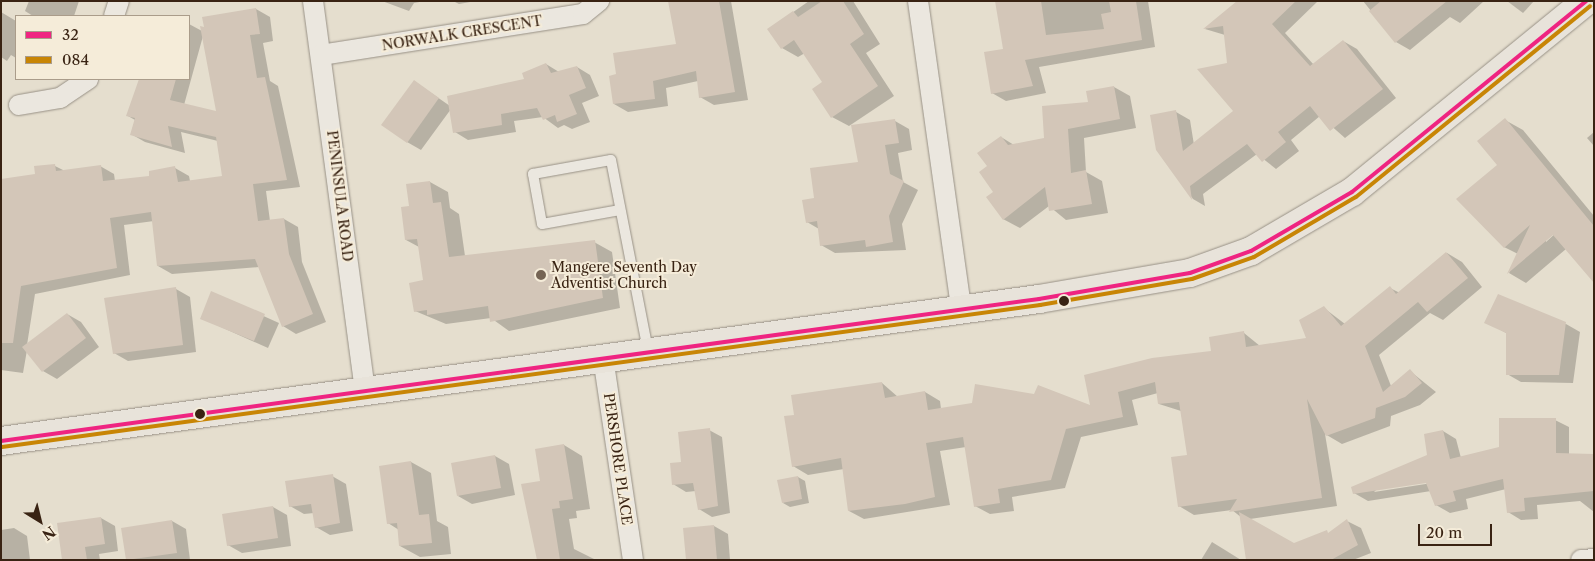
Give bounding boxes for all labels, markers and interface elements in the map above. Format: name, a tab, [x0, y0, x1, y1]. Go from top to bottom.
street label: NORWALK CRESCENT	[380, 12, 544, 54]
legend	[15, 15, 190, 80]
text: 32	[62, 25, 79, 44]
text: 084	[62, 50, 89, 69]
street label: PENINSULA ROAD	[324, 129, 356, 263]
place label: Mangere Seventh Day Adventist Church	[551, 259, 697, 292]
marker: Mangere Seventh Day Adventist Church	[535, 269, 547, 281]
unlabelled marker	[1059, 296, 1069, 306]
street label: PERSHORE PLACE	[600, 392, 636, 526]
unlabelled marker	[195, 409, 205, 419]
north arrow	[15, 496, 65, 546]
scale bar	[1420, 514, 1494, 546]
text: N	[39, 522, 59, 544]
text: 20 m	[1426, 523, 1462, 542]

